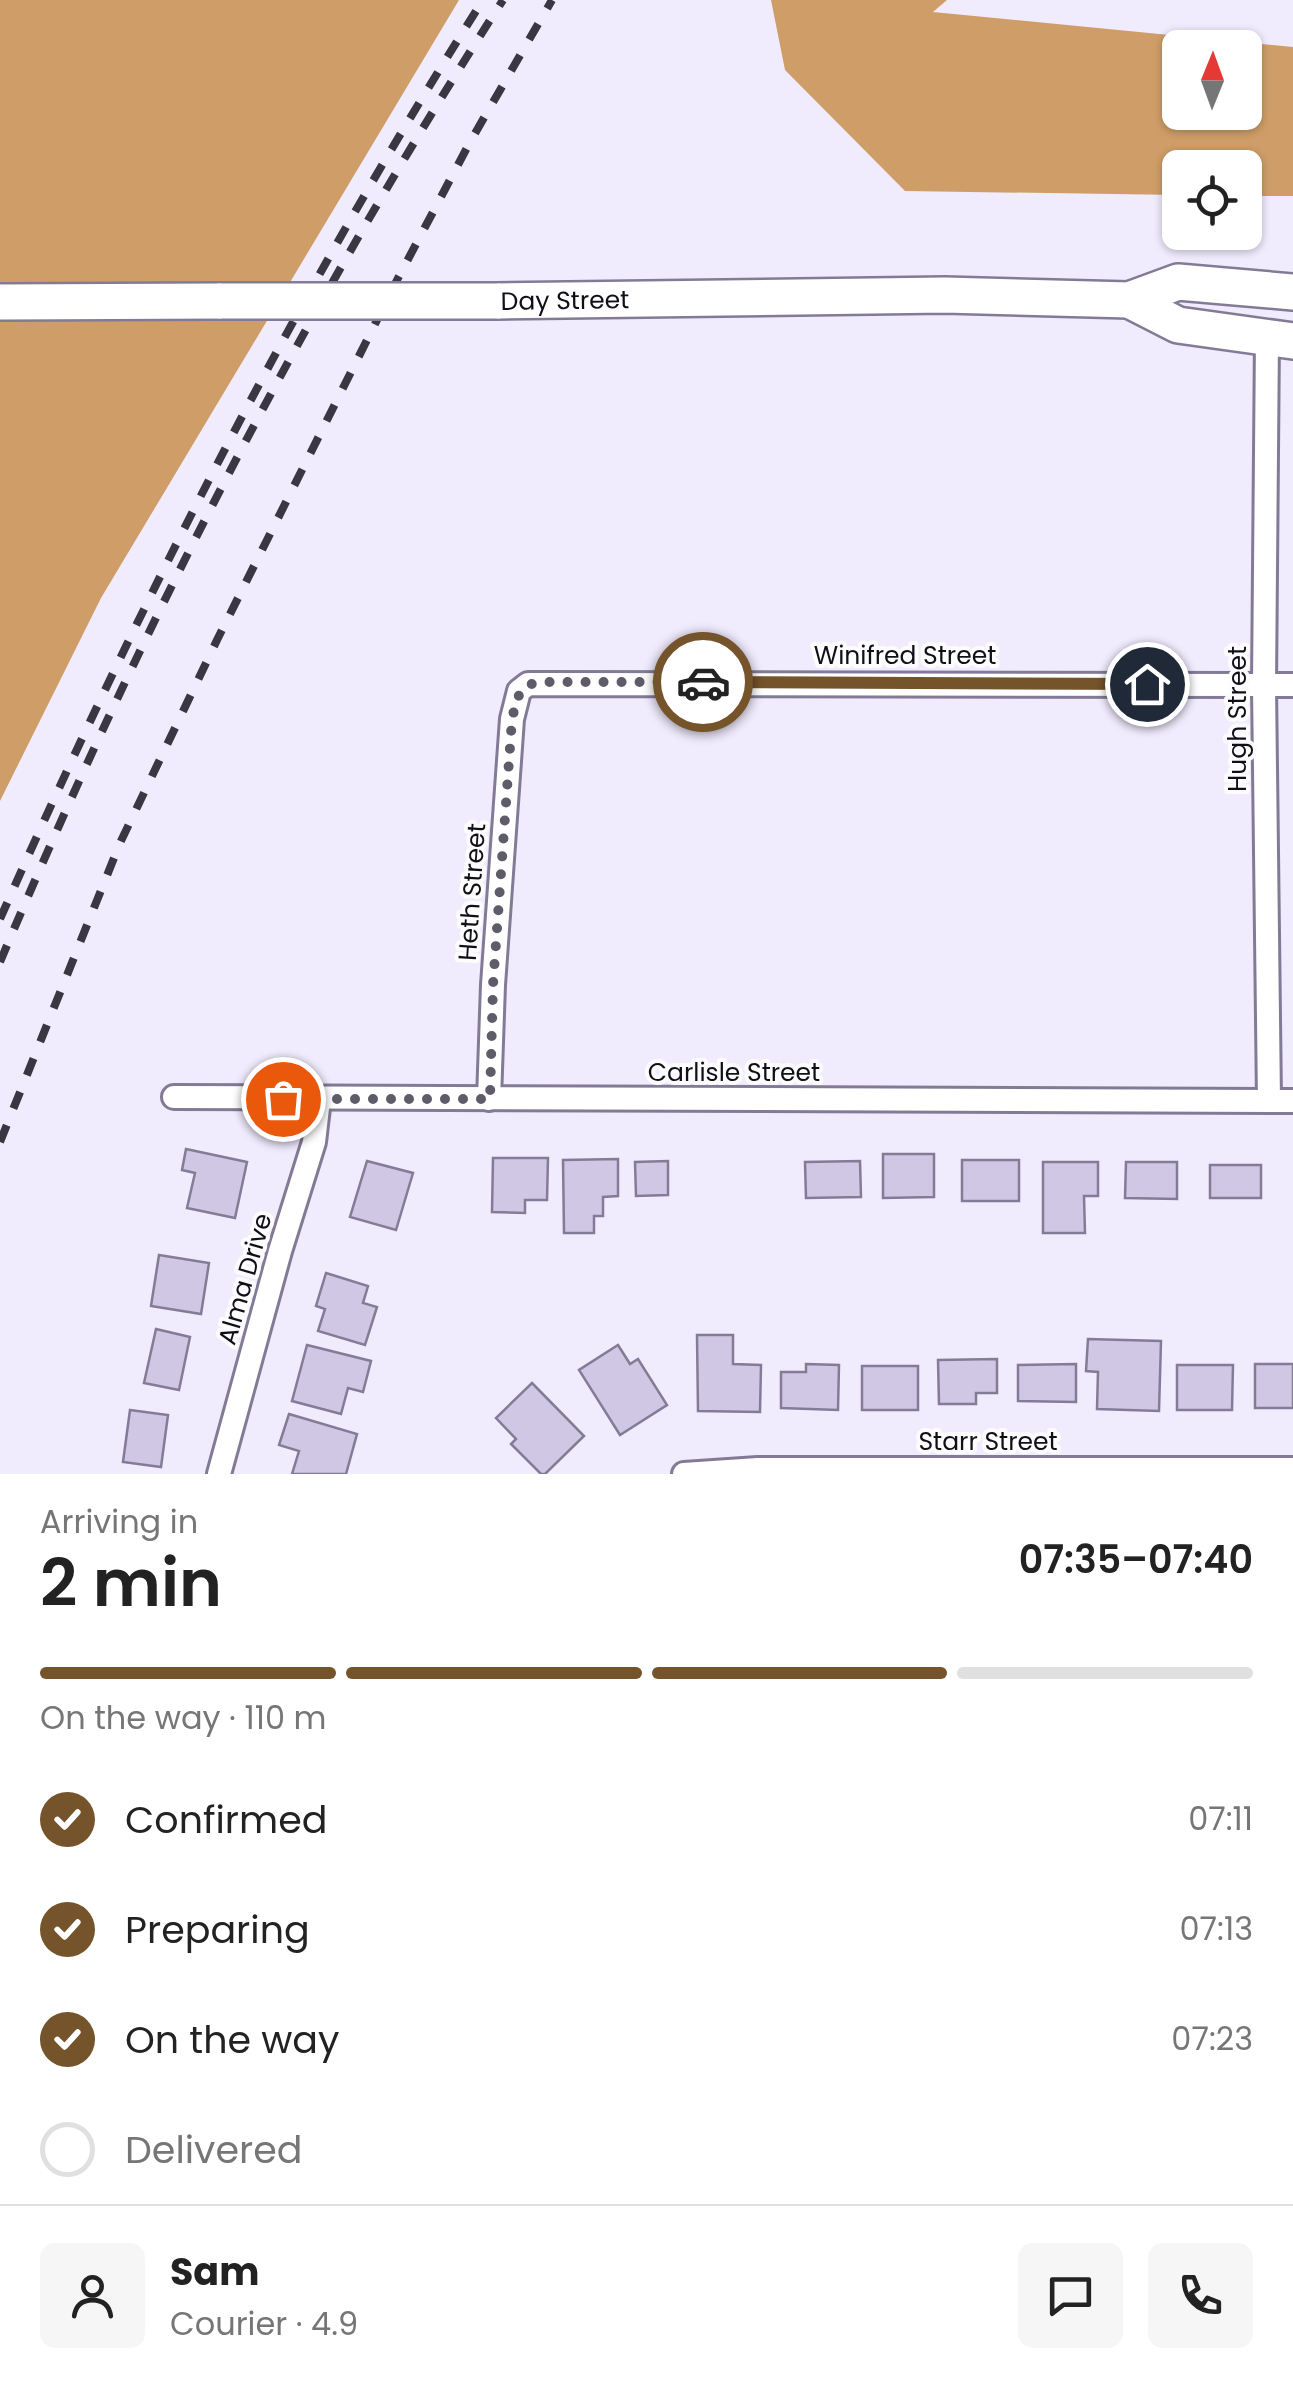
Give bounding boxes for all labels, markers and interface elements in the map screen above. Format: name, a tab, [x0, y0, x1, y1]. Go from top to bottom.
north arrow	[1162, 30, 1262, 130]
map controls	[1162, 30, 1262, 250]
button: locate	[1162, 150, 1262, 250]
street label: Day Street	[500, 282, 630, 318]
courier	[653, 632, 753, 732]
street label: Winifred Street	[814, 638, 996, 673]
pin	[1105, 642, 1190, 727]
street label: Hugh Street	[1220, 646, 1255, 792]
icon: car	[676, 655, 731, 710]
icon: home	[1120, 657, 1175, 712]
street label: Heth Street	[450, 822, 494, 962]
street label: Carlisle Street	[648, 1055, 820, 1090]
pin	[241, 1057, 326, 1142]
icon: bag	[256, 1072, 311, 1127]
street label: Alma Drive	[210, 1209, 280, 1349]
street label: Starr Street	[918, 1424, 1058, 1459]
text: Arriving in	[40, 1499, 198, 1544]
text: 07:35–07:40	[1019, 1533, 1253, 1586]
text: 2 min	[40, 1538, 222, 1629]
text: On the way · 110 m	[40, 1695, 327, 1740]
icon: check	[40, 1792, 95, 1847]
text: Confirmed	[125, 1793, 327, 1846]
text: 07:11	[1188, 1796, 1253, 1841]
icon: check	[40, 1902, 95, 1957]
text: Preparing	[125, 1903, 310, 1956]
text: 07:13	[1180, 1906, 1253, 1951]
icon: check	[40, 2012, 95, 2067]
text: On the way	[125, 2013, 339, 2066]
text: 07:23	[1171, 2016, 1253, 2061]
text: Delivered	[125, 2123, 302, 2176]
button: person	[40, 2243, 145, 2348]
button: chat	[1018, 2243, 1123, 2348]
button: phone	[1148, 2243, 1253, 2348]
text: Sam	[170, 2245, 259, 2298]
text: Courier · 4.9	[170, 2301, 358, 2346]

